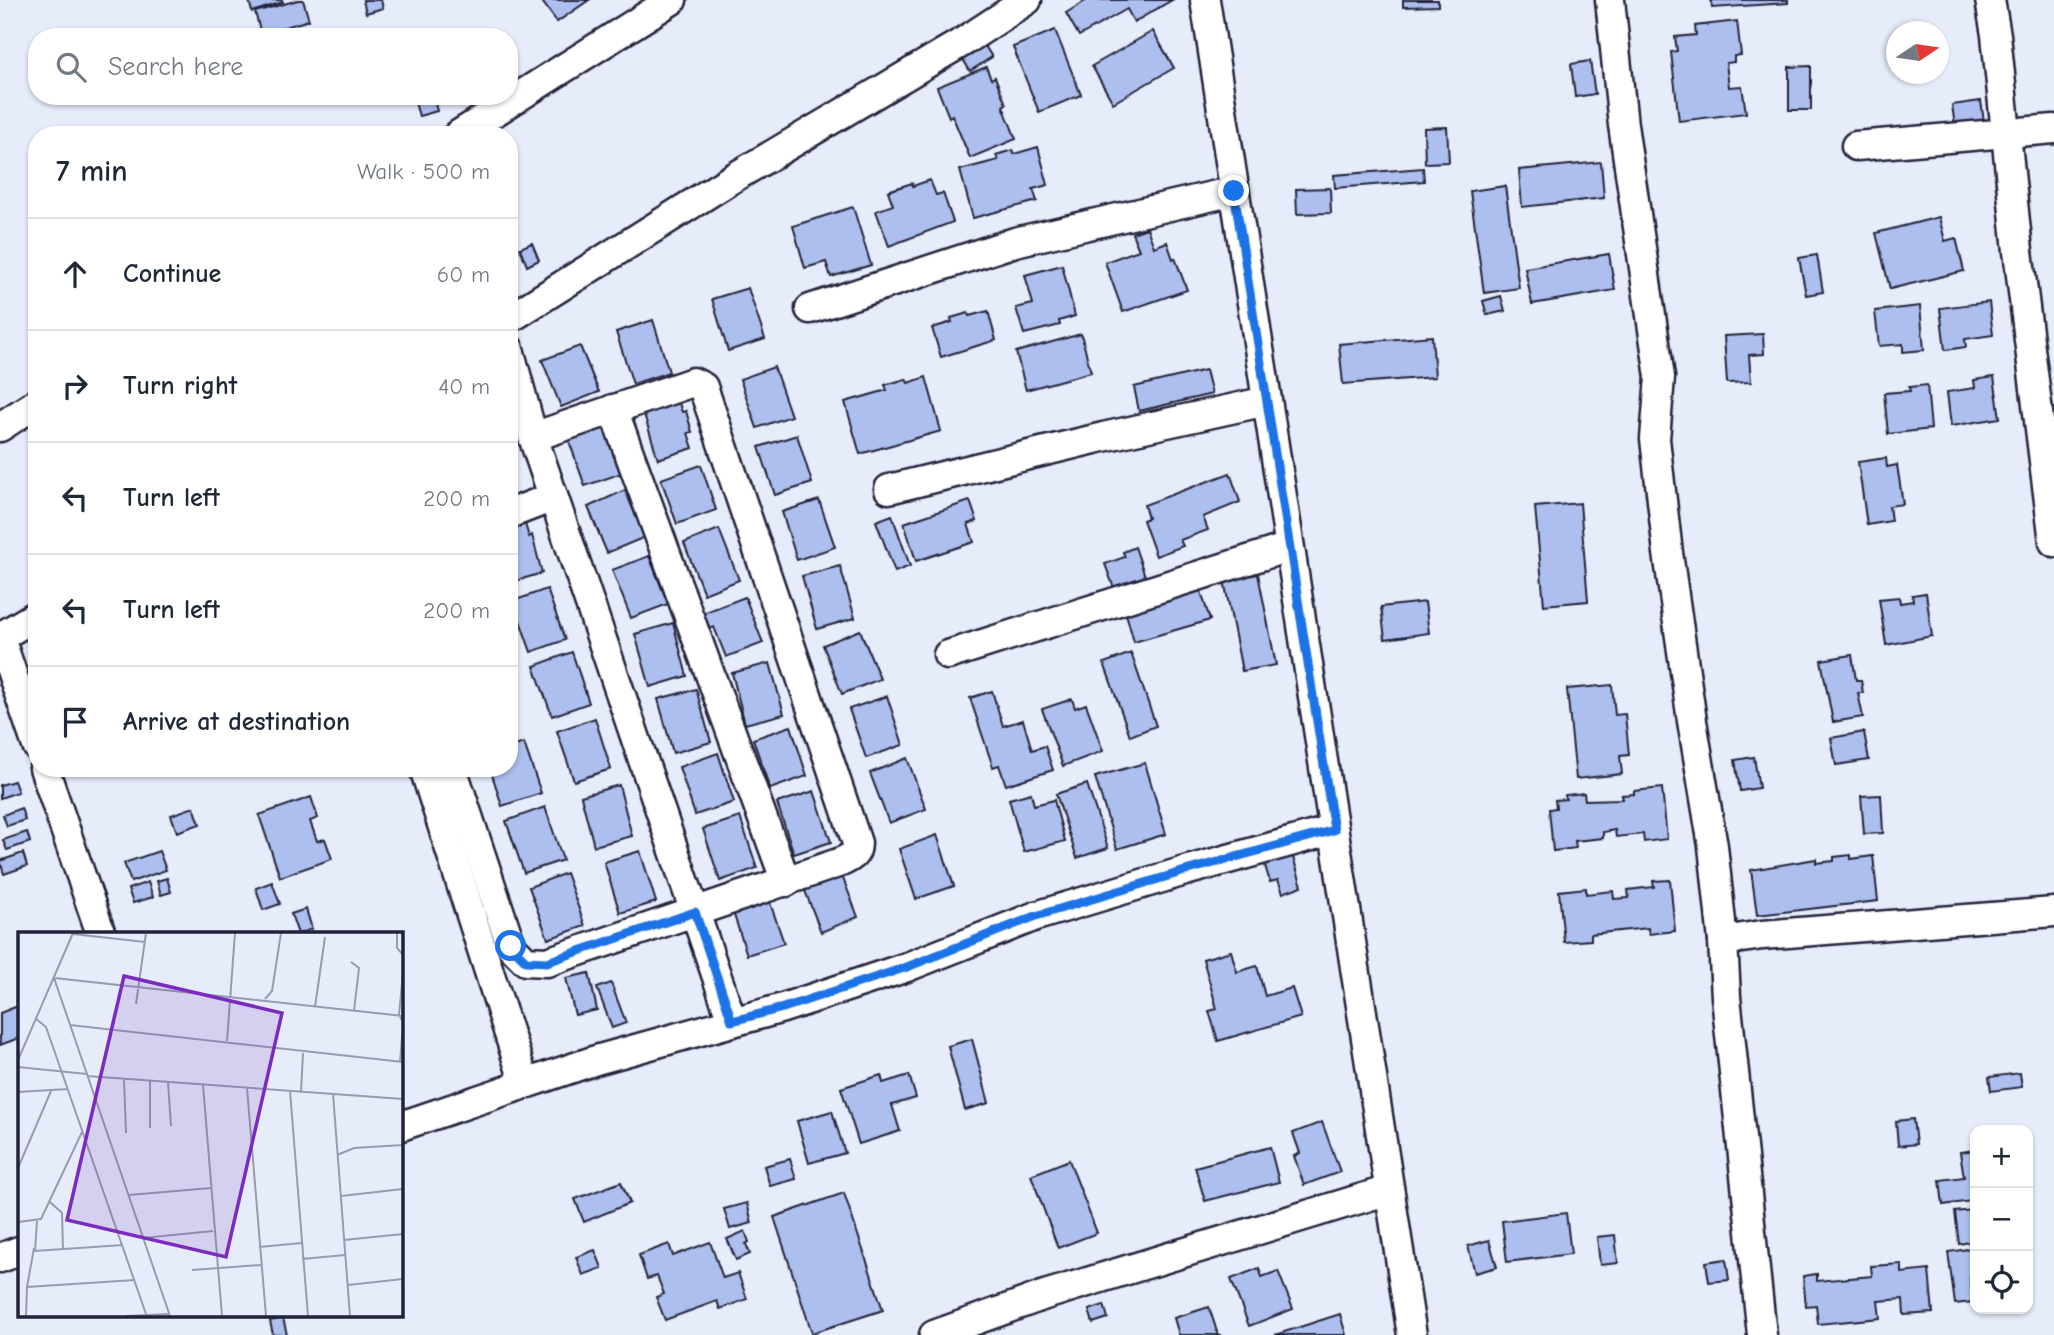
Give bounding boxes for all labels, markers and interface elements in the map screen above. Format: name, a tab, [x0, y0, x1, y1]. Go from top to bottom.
north arrow	[1886, 21, 1949, 84]
search box	[28, 28, 518, 105]
icon: search	[52, 48, 90, 86]
text: Search here	[108, 52, 243, 82]
text: 7 min	[56, 154, 128, 189]
text: Walk · 500 m	[357, 158, 490, 185]
route end	[1218, 175, 1249, 206]
icon: ahead	[56, 255, 94, 293]
text: Continue	[123, 259, 221, 289]
text: 60 m	[437, 261, 490, 288]
icon: right	[56, 367, 94, 405]
text: Turn right	[123, 371, 237, 401]
text: 40 m	[438, 373, 490, 400]
icon: left	[56, 479, 94, 517]
text: Turn left	[123, 483, 220, 513]
text: 200 m	[423, 485, 490, 512]
icon: left	[56, 591, 94, 629]
text: Turn left	[123, 595, 220, 625]
text: 200 m	[423, 597, 490, 624]
icon: arrive	[56, 703, 94, 741]
text: Arrive at destination	[123, 707, 350, 737]
route start	[495, 930, 526, 961]
inset map	[18, 932, 402, 1318]
map controls	[1970, 1125, 2033, 1314]
button: +	[1970, 1125, 2033, 1188]
button: −	[1970, 1188, 2033, 1251]
button: locate	[1970, 1251, 2033, 1314]

